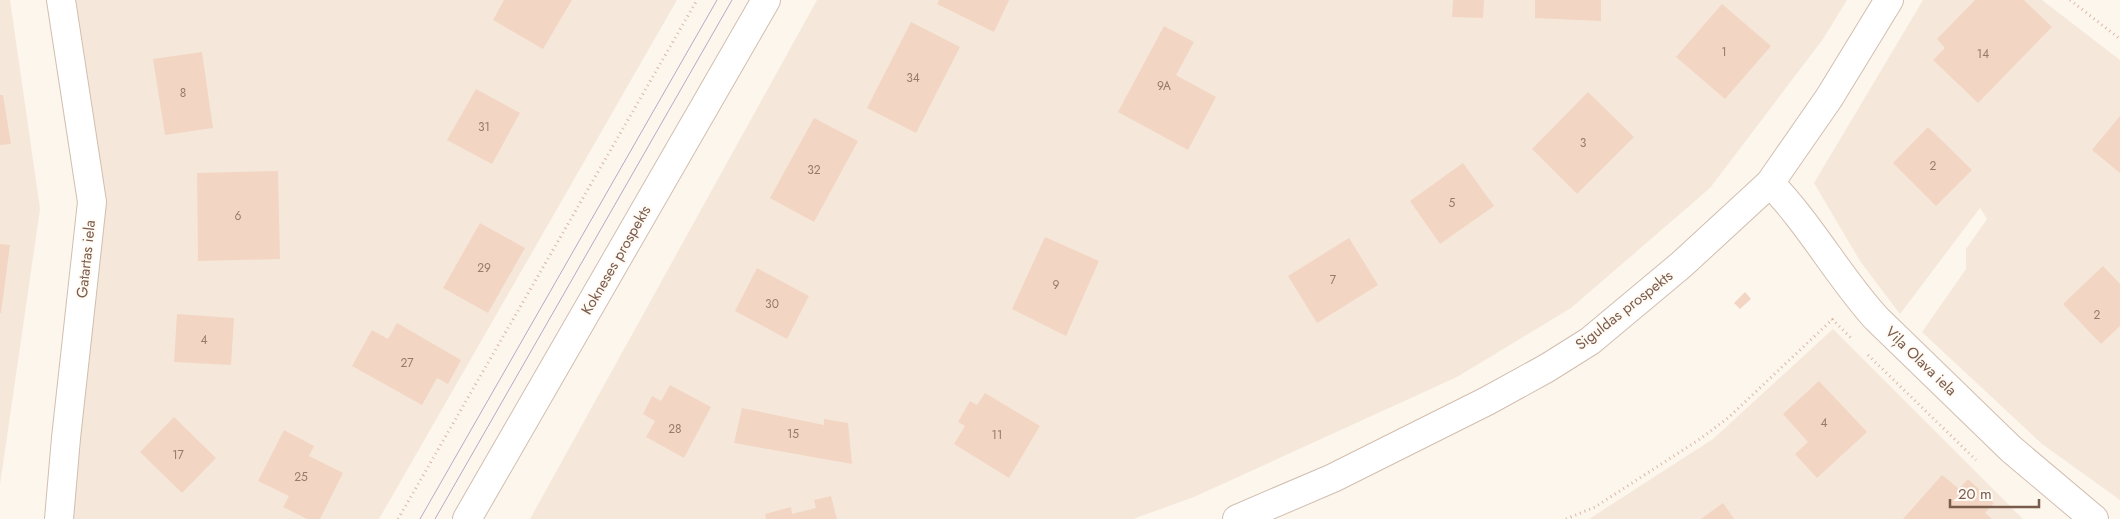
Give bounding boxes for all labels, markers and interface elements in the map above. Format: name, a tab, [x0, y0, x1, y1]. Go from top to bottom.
house number: 1	[1721, 43, 1727, 61]
house number: 14	[1977, 45, 1989, 63]
house number: 34	[906, 69, 920, 87]
house number: 9A	[1157, 77, 1171, 95]
house number: 8	[180, 84, 186, 102]
house number: 31	[478, 118, 490, 136]
house number: 3	[1580, 134, 1587, 152]
house number: 2	[1930, 157, 1937, 175]
house number: 32	[807, 161, 821, 179]
house number: 5	[1449, 194, 1456, 212]
street label: Kokneses prospekts	[576, 201, 656, 319]
house number: 6	[235, 207, 242, 225]
street label: Gatartas iela	[71, 219, 101, 299]
house number: 29	[477, 259, 491, 277]
street label: Siguldas prospekts	[1571, 265, 1677, 355]
house number: 7	[1330, 271, 1337, 289]
house number: 9	[1053, 276, 1060, 294]
house number: 30	[765, 295, 779, 313]
house number: 2	[2094, 306, 2101, 324]
street label: Viļa Olava iela	[1880, 321, 1962, 401]
house number: 4	[201, 331, 208, 349]
house number: 27	[400, 354, 414, 372]
house number: 4	[1821, 414, 1828, 432]
house number: 28	[668, 420, 682, 438]
house number: 15	[787, 425, 799, 443]
house number: 11	[992, 426, 1002, 444]
house number: 17	[172, 446, 185, 464]
house number: 25	[294, 468, 308, 486]
scale bar	[1950, 476, 2039, 508]
text: 20 m	[1958, 483, 1992, 505]

